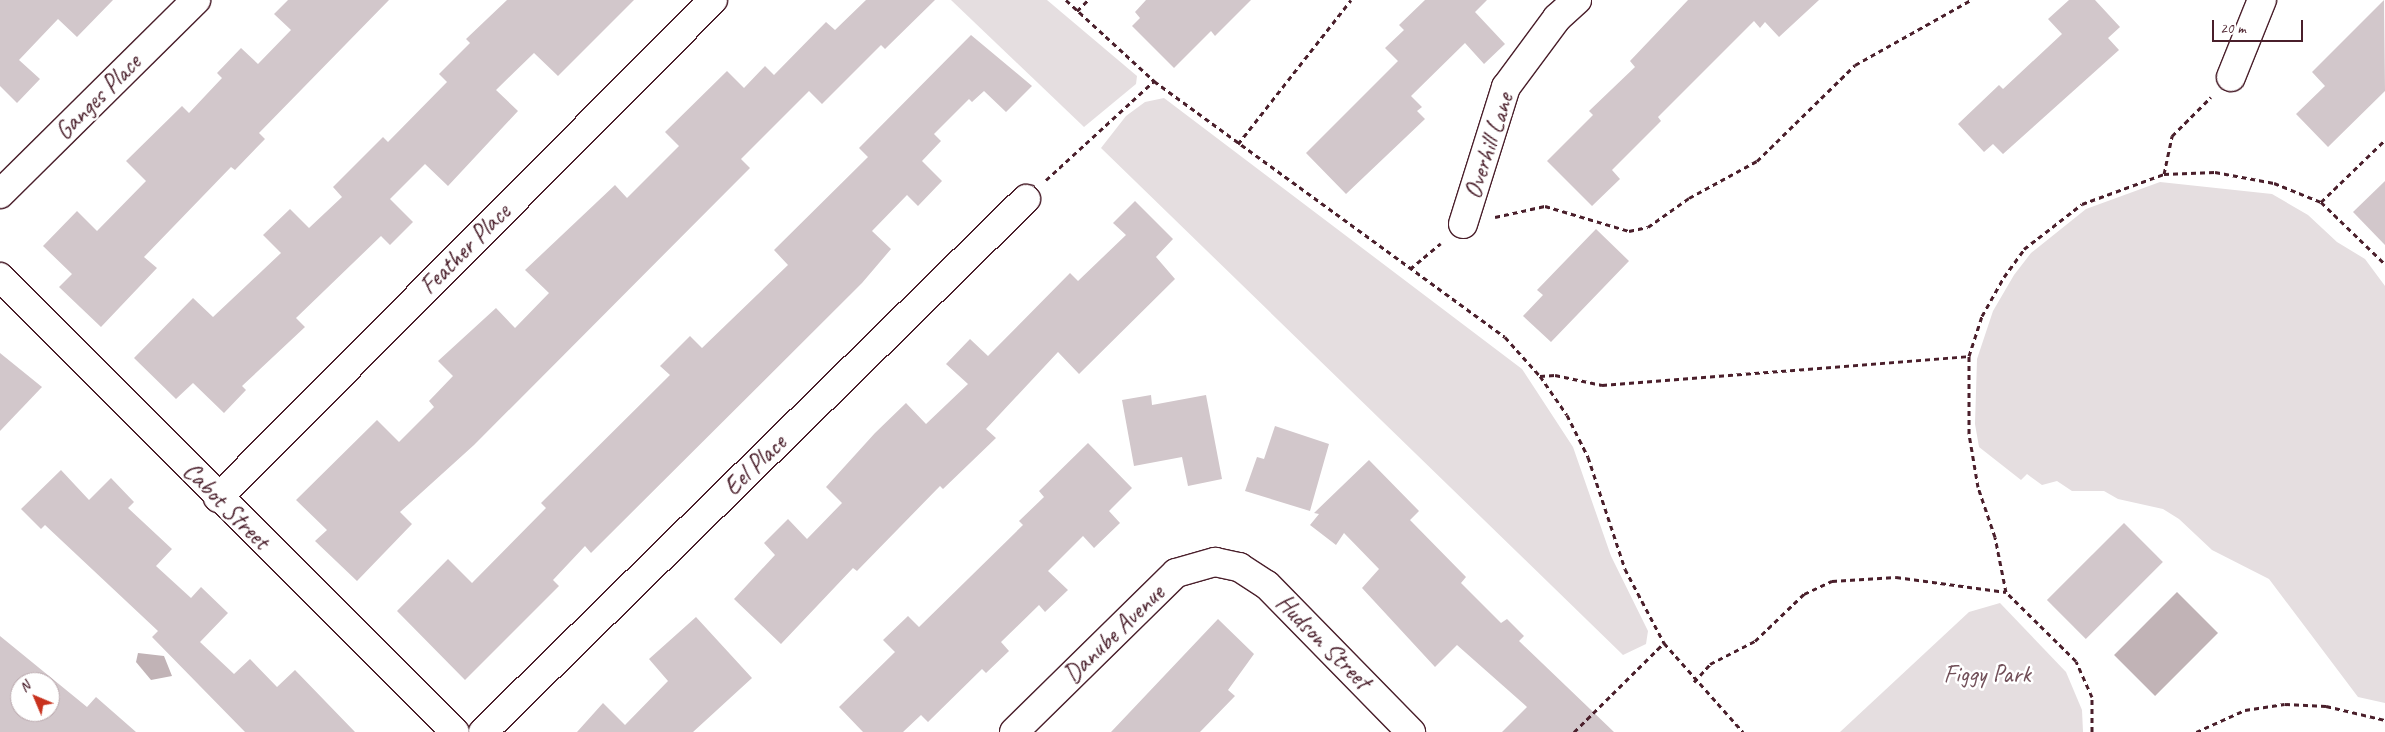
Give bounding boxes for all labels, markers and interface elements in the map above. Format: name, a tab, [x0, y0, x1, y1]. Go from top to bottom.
scale bar	[2215, 10, 2306, 42]
text: 20 m	[2220, 19, 2246, 38]
street label: Ganges Place	[49, 48, 147, 146]
street label: Overhill Lane	[1458, 89, 1520, 203]
street label: Feather Place	[413, 197, 517, 301]
street label: Eel Place	[717, 428, 793, 502]
street label: Cabot Street	[176, 456, 276, 556]
street label: Danube Avenue	[1057, 579, 1171, 689]
street label: Hudson Street	[1269, 588, 1377, 696]
park label: Figgy Park	[1943, 659, 2031, 689]
north arrow	[10, 672, 60, 722]
text: N	[16, 678, 34, 696]

